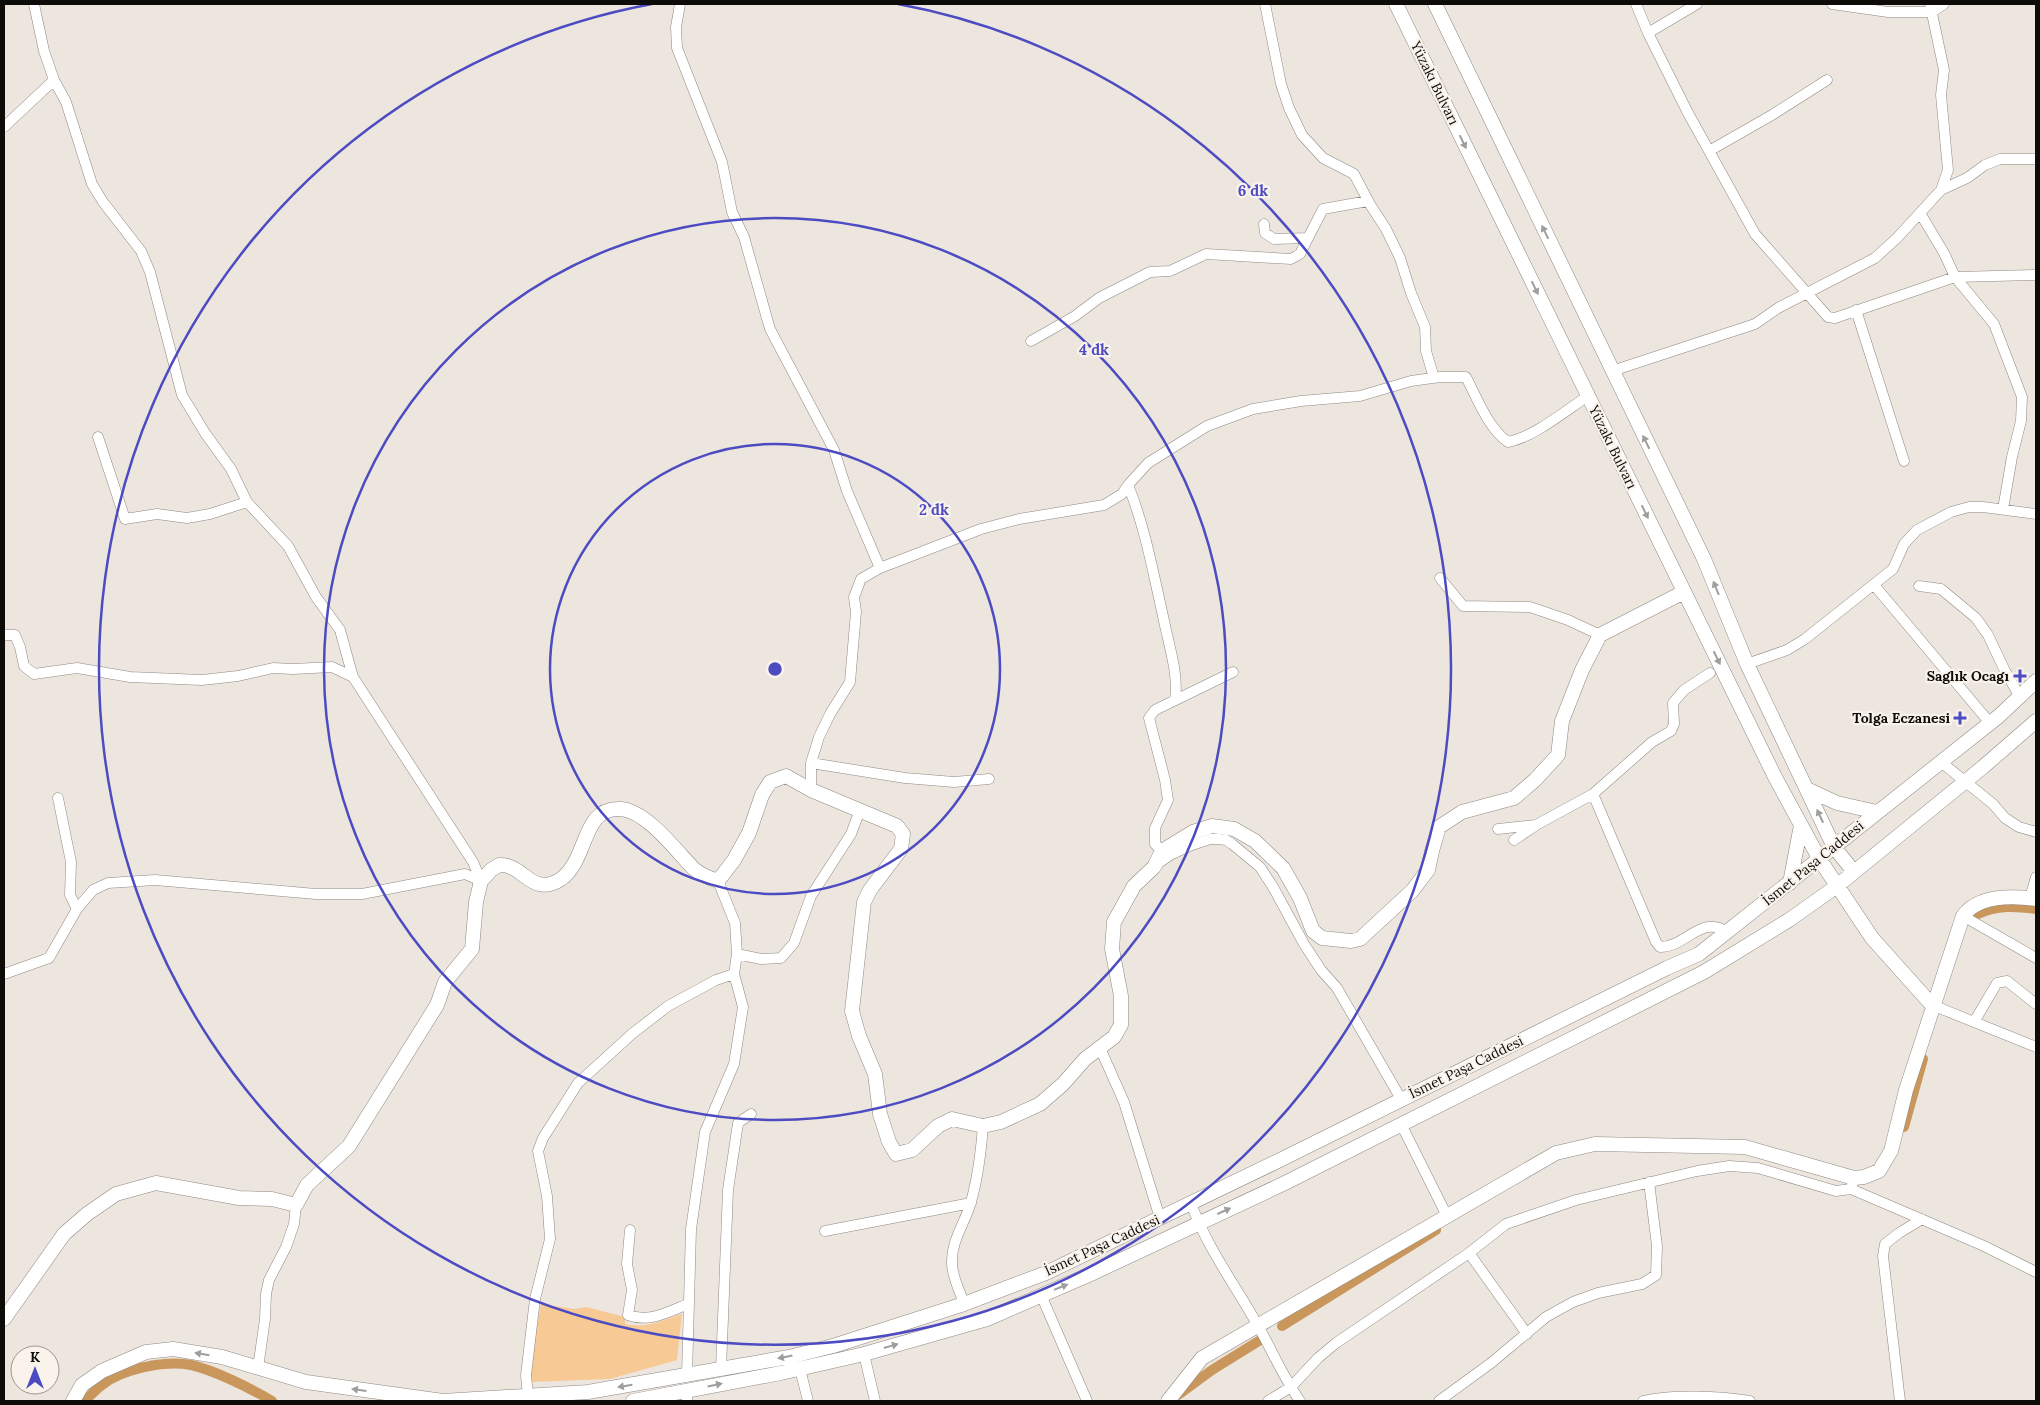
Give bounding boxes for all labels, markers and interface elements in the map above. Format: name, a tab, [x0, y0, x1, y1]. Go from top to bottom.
street label: Yüzakı Bulvarı	[1407, 37, 1463, 128]
one-way arrow	[1460, 135, 1468, 149]
text: 6 dk	[1238, 181, 1268, 200]
one-way arrow	[1541, 225, 1549, 240]
one-way arrow	[1531, 281, 1539, 295]
text: 4 dk	[1079, 340, 1109, 359]
street label: Yüzakı Bulvarı	[1585, 401, 1641, 492]
one-way arrow	[1642, 434, 1651, 449]
text: 2 dk	[919, 500, 949, 519]
one-way arrow	[1641, 505, 1649, 519]
one-way arrow	[1712, 580, 1720, 595]
one-way arrow	[1713, 651, 1721, 665]
centre of rings	[766, 660, 784, 678]
place label: Saglık Ocagı	[1927, 667, 2009, 685]
marker: Saglık Ocagı	[2013, 669, 2027, 683]
place label: Tolga Eczanesi	[1852, 709, 1950, 727]
marker: Tolga Eczanesi	[1954, 712, 1966, 724]
one-way arrow	[1815, 809, 1823, 823]
street label: İsmet Paşa Caddesi	[1759, 817, 1867, 909]
street label: İsmet Paşa Caddesi	[1406, 1032, 1526, 1102]
one-way arrow	[1217, 1207, 1231, 1215]
street label: İsmet Paşa Caddesi	[1042, 1210, 1162, 1280]
one-way arrow	[1053, 1283, 1068, 1290]
one-way arrow	[883, 1342, 899, 1350]
north arrow	[10, 1345, 60, 1395]
text: K	[30, 1348, 40, 1366]
one-way arrow	[193, 1349, 209, 1357]
one-way arrow	[777, 1354, 793, 1362]
one-way arrow	[708, 1381, 723, 1389]
one-way arrow	[617, 1382, 633, 1390]
one-way arrow	[351, 1386, 367, 1394]

